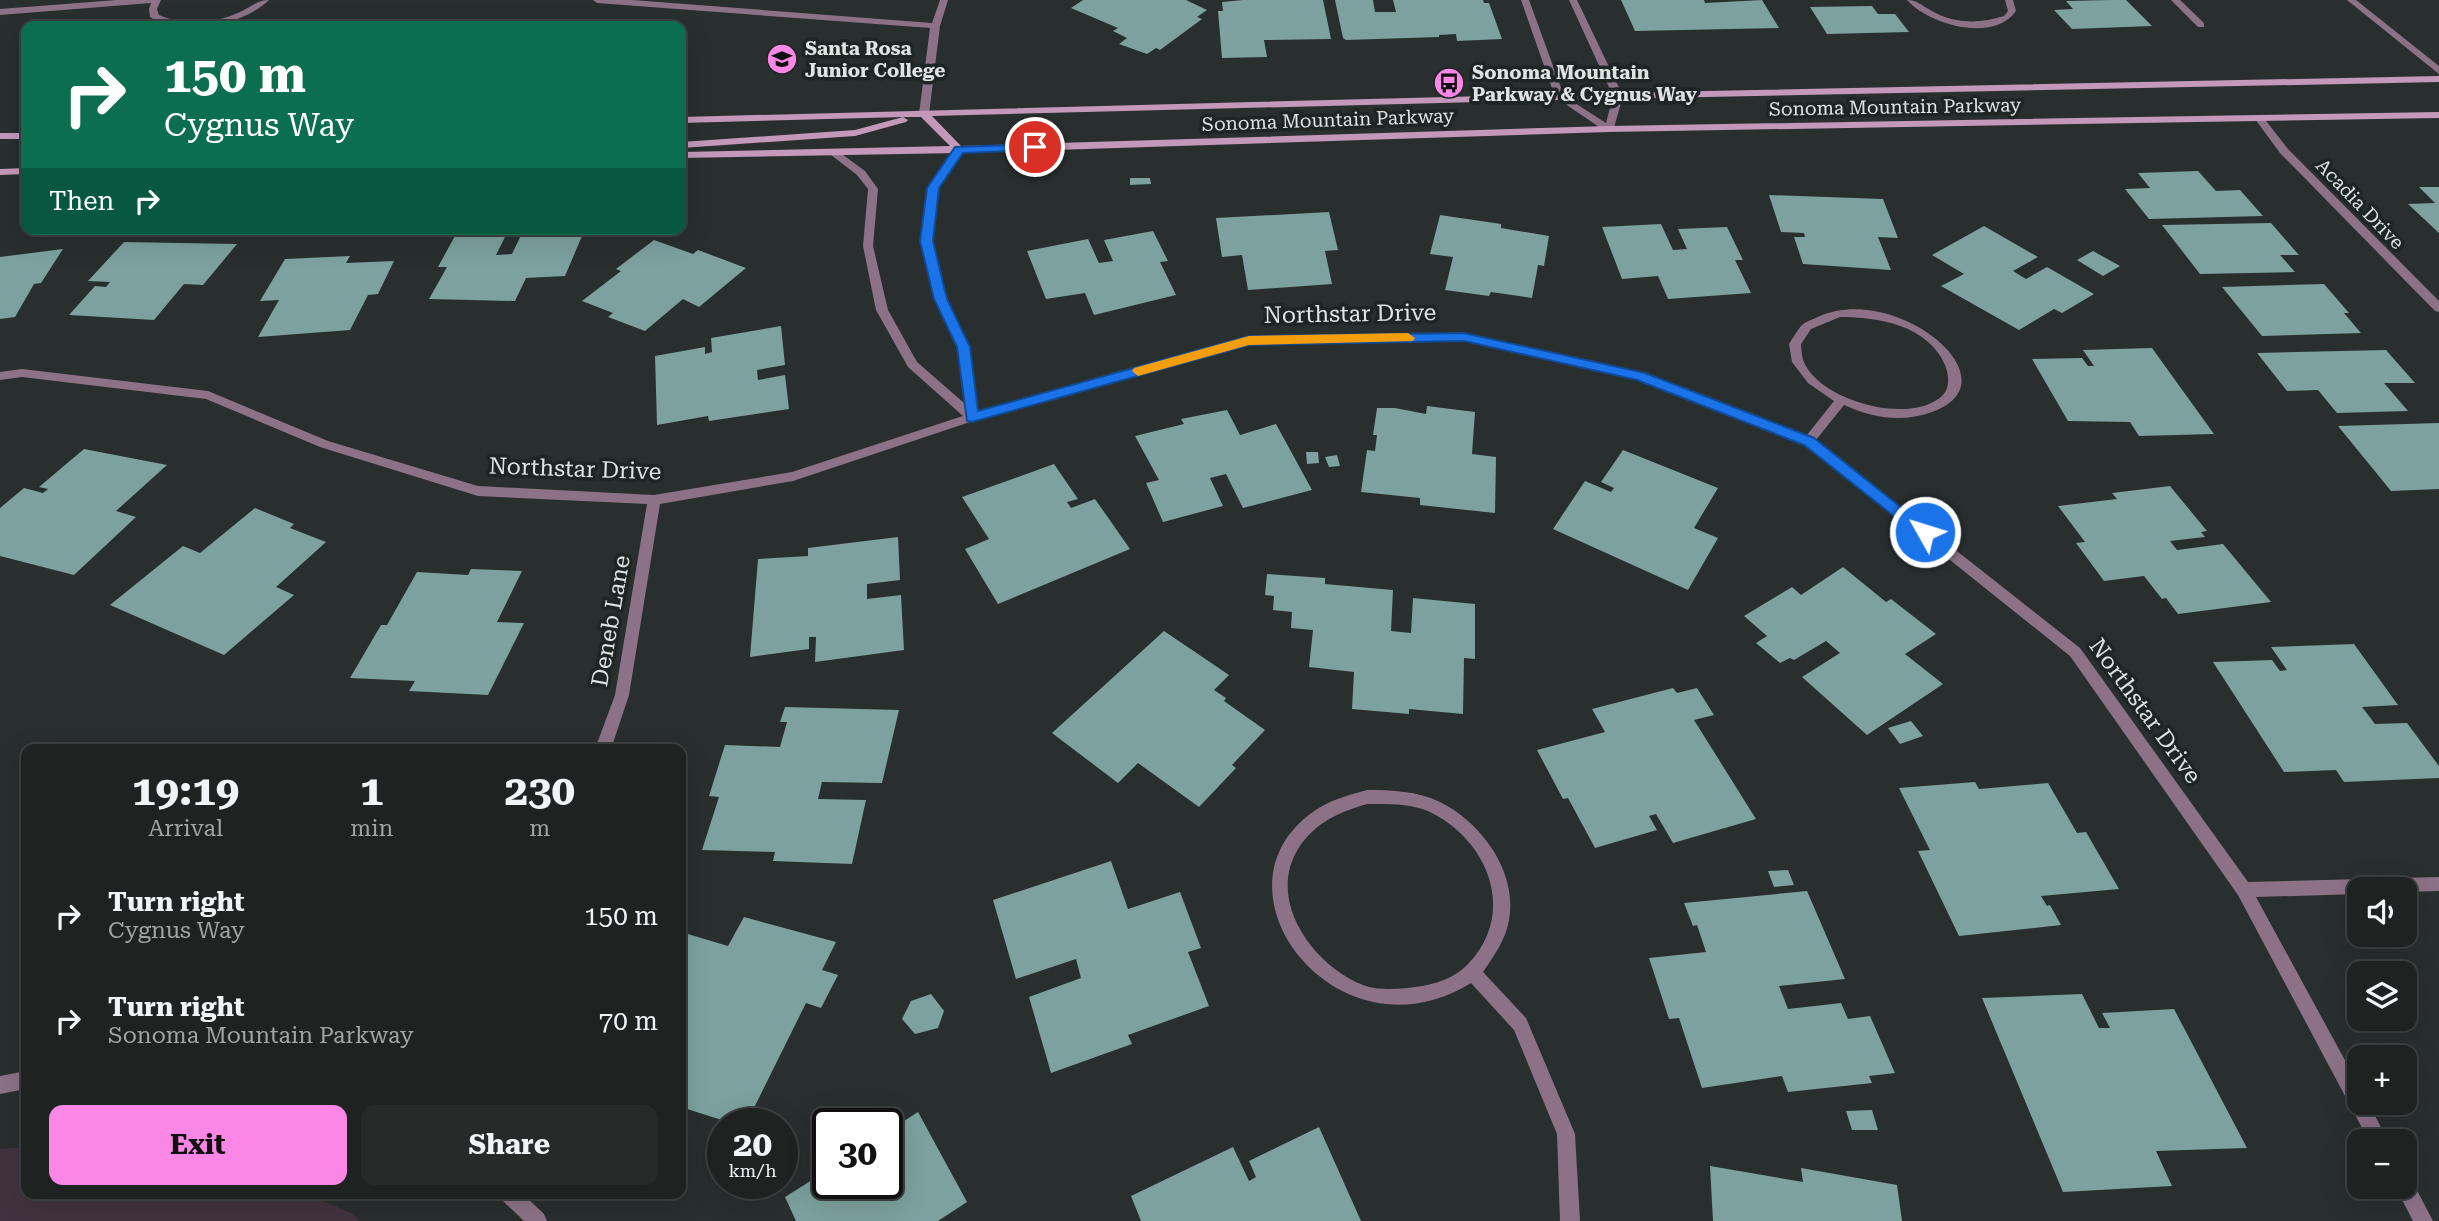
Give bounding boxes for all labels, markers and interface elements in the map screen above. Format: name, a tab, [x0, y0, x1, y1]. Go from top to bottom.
place label: Santa Rosa Junior College	[805, 37, 945, 82]
school or university icon: Santa Rosa Junior College	[765, 42, 799, 76]
text: 150 m	[164, 47, 306, 104]
icon: right	[49, 49, 140, 140]
place label: Sonoma Mountain Parkway & Cygnus Way	[1472, 61, 1698, 106]
bus stop icon: Sonoma Mountain Parkway & Cygnus Way	[1432, 66, 1466, 100]
street label: Sonoma Mountain Parkway	[1769, 93, 2022, 121]
street label: Sonoma Mountain Parkway	[1201, 104, 1455, 136]
text: Cygnus Way	[164, 106, 354, 144]
pin	[1005, 117, 1065, 177]
icon: arrive	[1016, 128, 1054, 166]
street label: Acadia Drive	[2311, 154, 2409, 254]
icon: right	[128, 182, 166, 220]
text: Then	[49, 186, 114, 216]
street label: Northstar Drive	[1263, 299, 1437, 329]
street label: Northstar Drive	[488, 452, 662, 486]
position arrow	[1888, 495, 1962, 569]
street label: Deneb Lane	[586, 553, 636, 689]
street label: Northstar Drive	[2083, 633, 2207, 789]
text: 19:19	[132, 766, 239, 815]
text: 1	[360, 766, 384, 815]
text: 230	[504, 766, 575, 815]
text: Arrival	[148, 815, 223, 842]
text: min	[350, 815, 393, 842]
text: m	[529, 815, 550, 842]
map controls	[2347, 877, 2417, 1199]
button: sound	[2347, 877, 2417, 947]
text: Turn right	[108, 887, 244, 917]
icon: right	[49, 897, 87, 935]
text: 150 m	[584, 901, 658, 931]
text: Cygnus Way	[108, 917, 245, 944]
button: layers	[2347, 961, 2417, 1031]
text: Turn right	[108, 992, 244, 1022]
icon: right	[49, 1002, 87, 1040]
text: 70 m	[599, 1006, 658, 1036]
text: Sonoma Mountain Parkway	[108, 1022, 414, 1049]
button: +	[2347, 1045, 2417, 1115]
button: Exit	[49, 1105, 347, 1185]
button: Share	[361, 1105, 658, 1185]
speed limit sign: 30	[812, 1108, 903, 1199]
text: 20	[733, 1124, 772, 1165]
button: −	[2347, 1129, 2417, 1199]
text: km/h	[728, 1160, 777, 1181]

